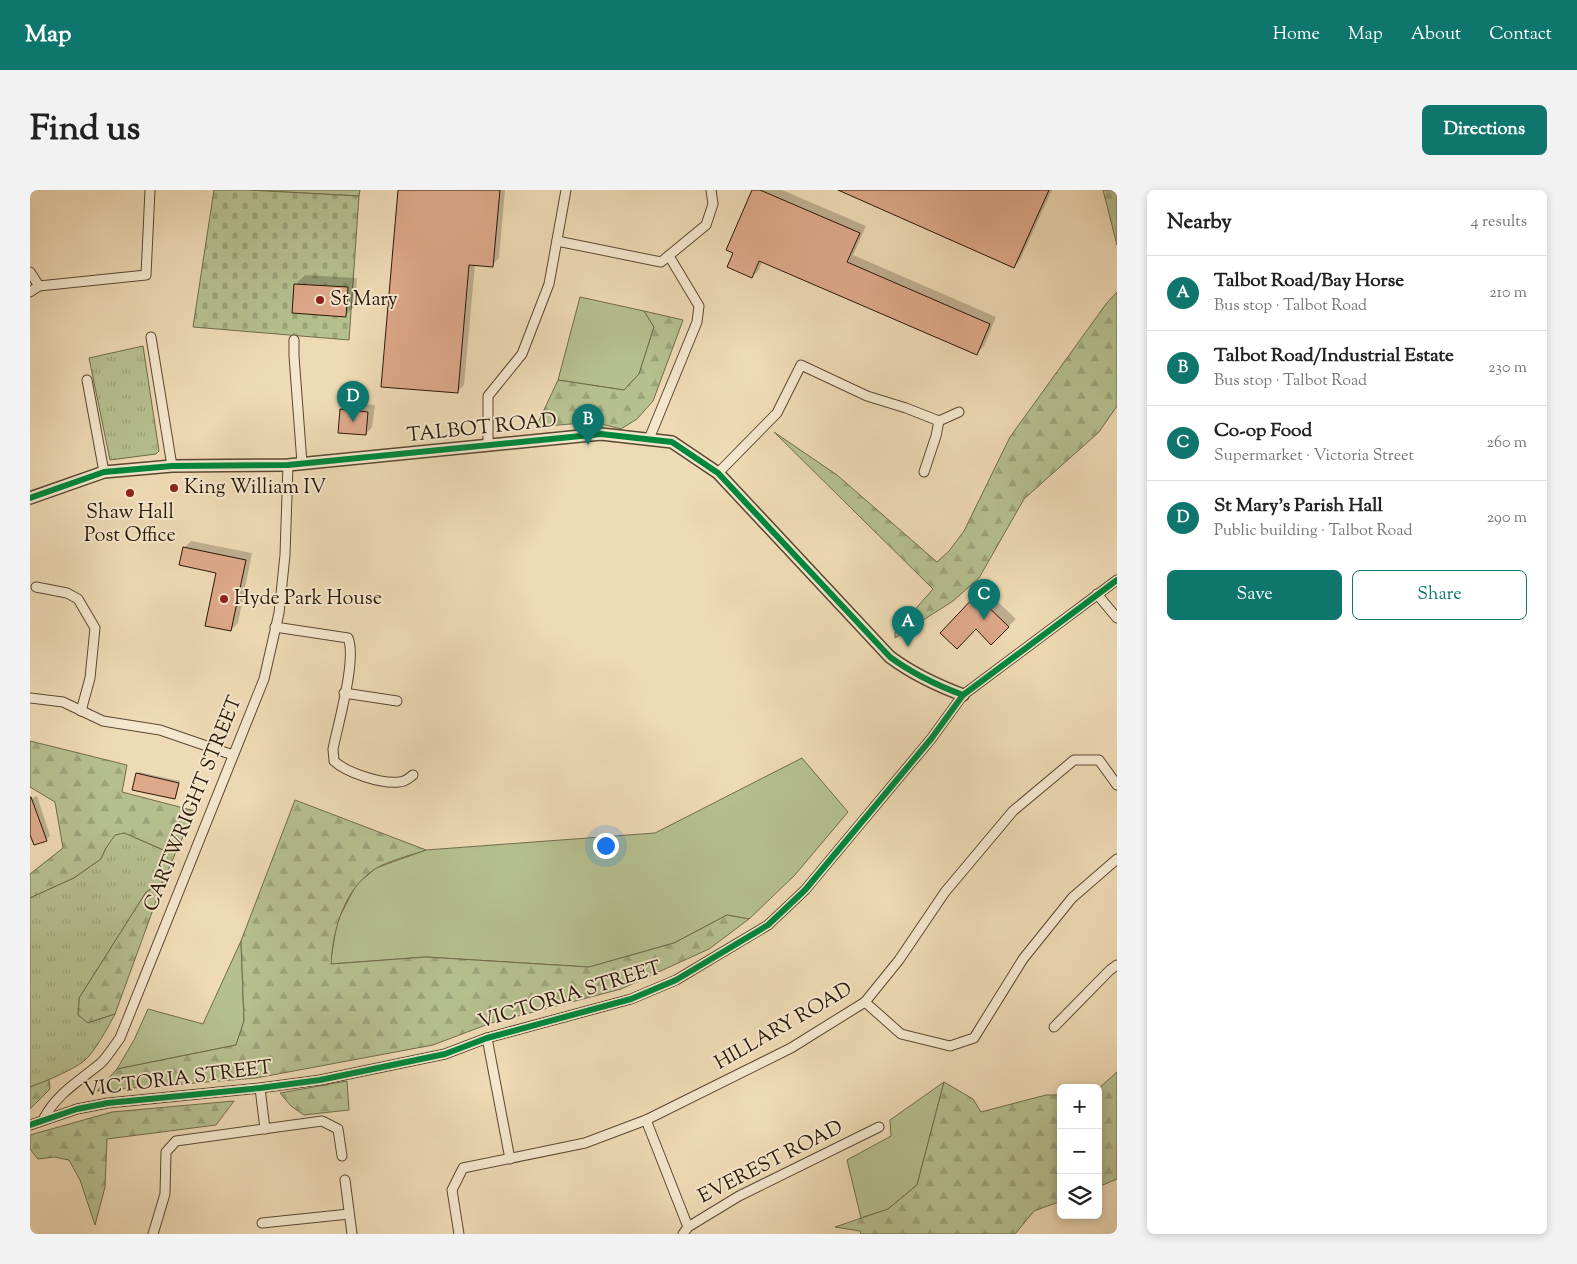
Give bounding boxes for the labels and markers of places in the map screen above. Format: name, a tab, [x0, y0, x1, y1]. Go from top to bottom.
place label: St Mary	[330, 286, 398, 315]
marker: St Mary	[314, 294, 326, 306]
pin: D	[337, 381, 369, 422]
pin: B	[572, 404, 604, 445]
place label: King William IV	[184, 474, 326, 503]
marker: King William IV	[168, 482, 180, 494]
marker: Shaw Hall Post Office	[124, 487, 136, 499]
place label: Shaw Hall Post Office	[84, 499, 176, 551]
pin: C	[968, 579, 1000, 620]
place label: Hyde Park House	[234, 585, 382, 614]
marker: Hyde Park House	[218, 593, 230, 605]
pin: A	[892, 606, 924, 647]

